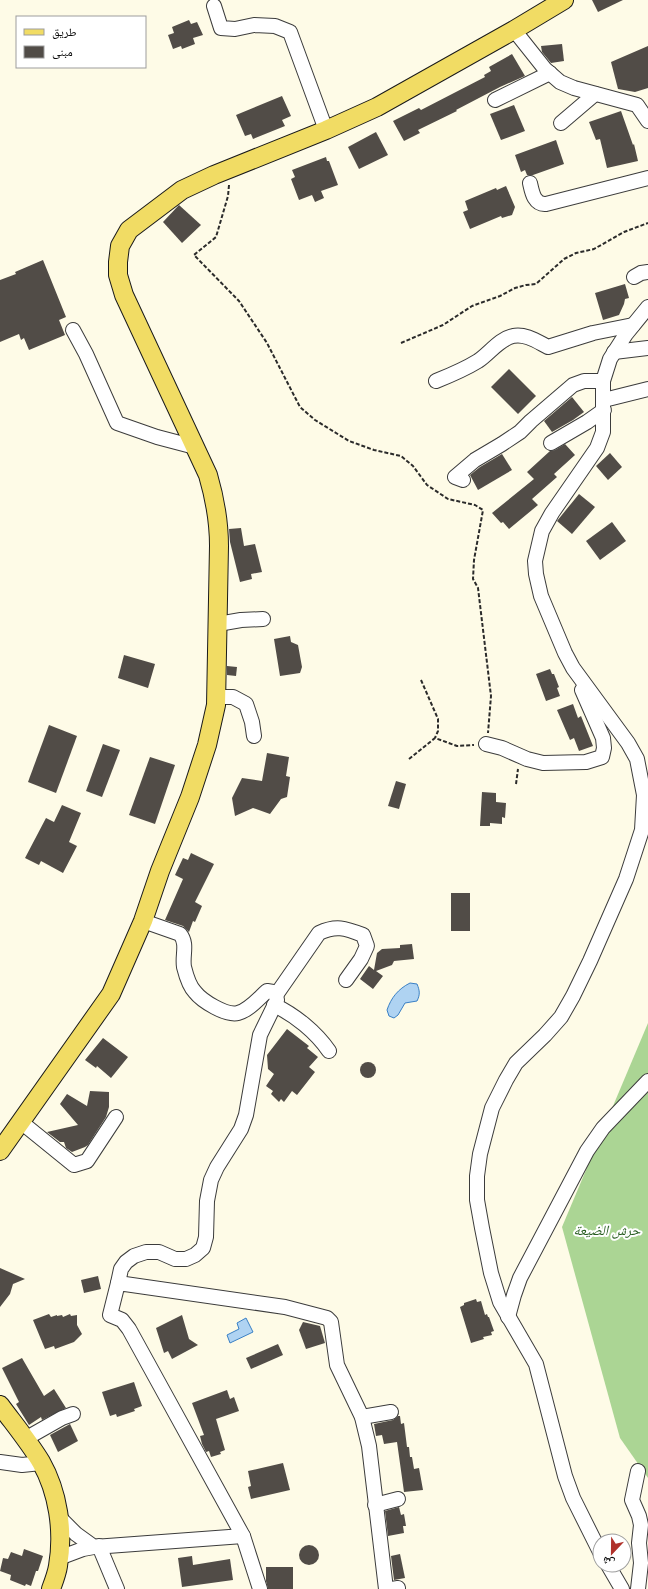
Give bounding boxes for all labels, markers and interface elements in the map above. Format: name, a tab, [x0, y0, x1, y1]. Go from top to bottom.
legend	[16, 16, 146, 68]
text: طريق	[52, 24, 77, 39]
text: مبنى	[52, 44, 73, 59]
park label: حرش الضيعة	[574, 1221, 641, 1239]
north arrow	[592, 1533, 632, 1573]
text: ش	[600, 1553, 617, 1571]

